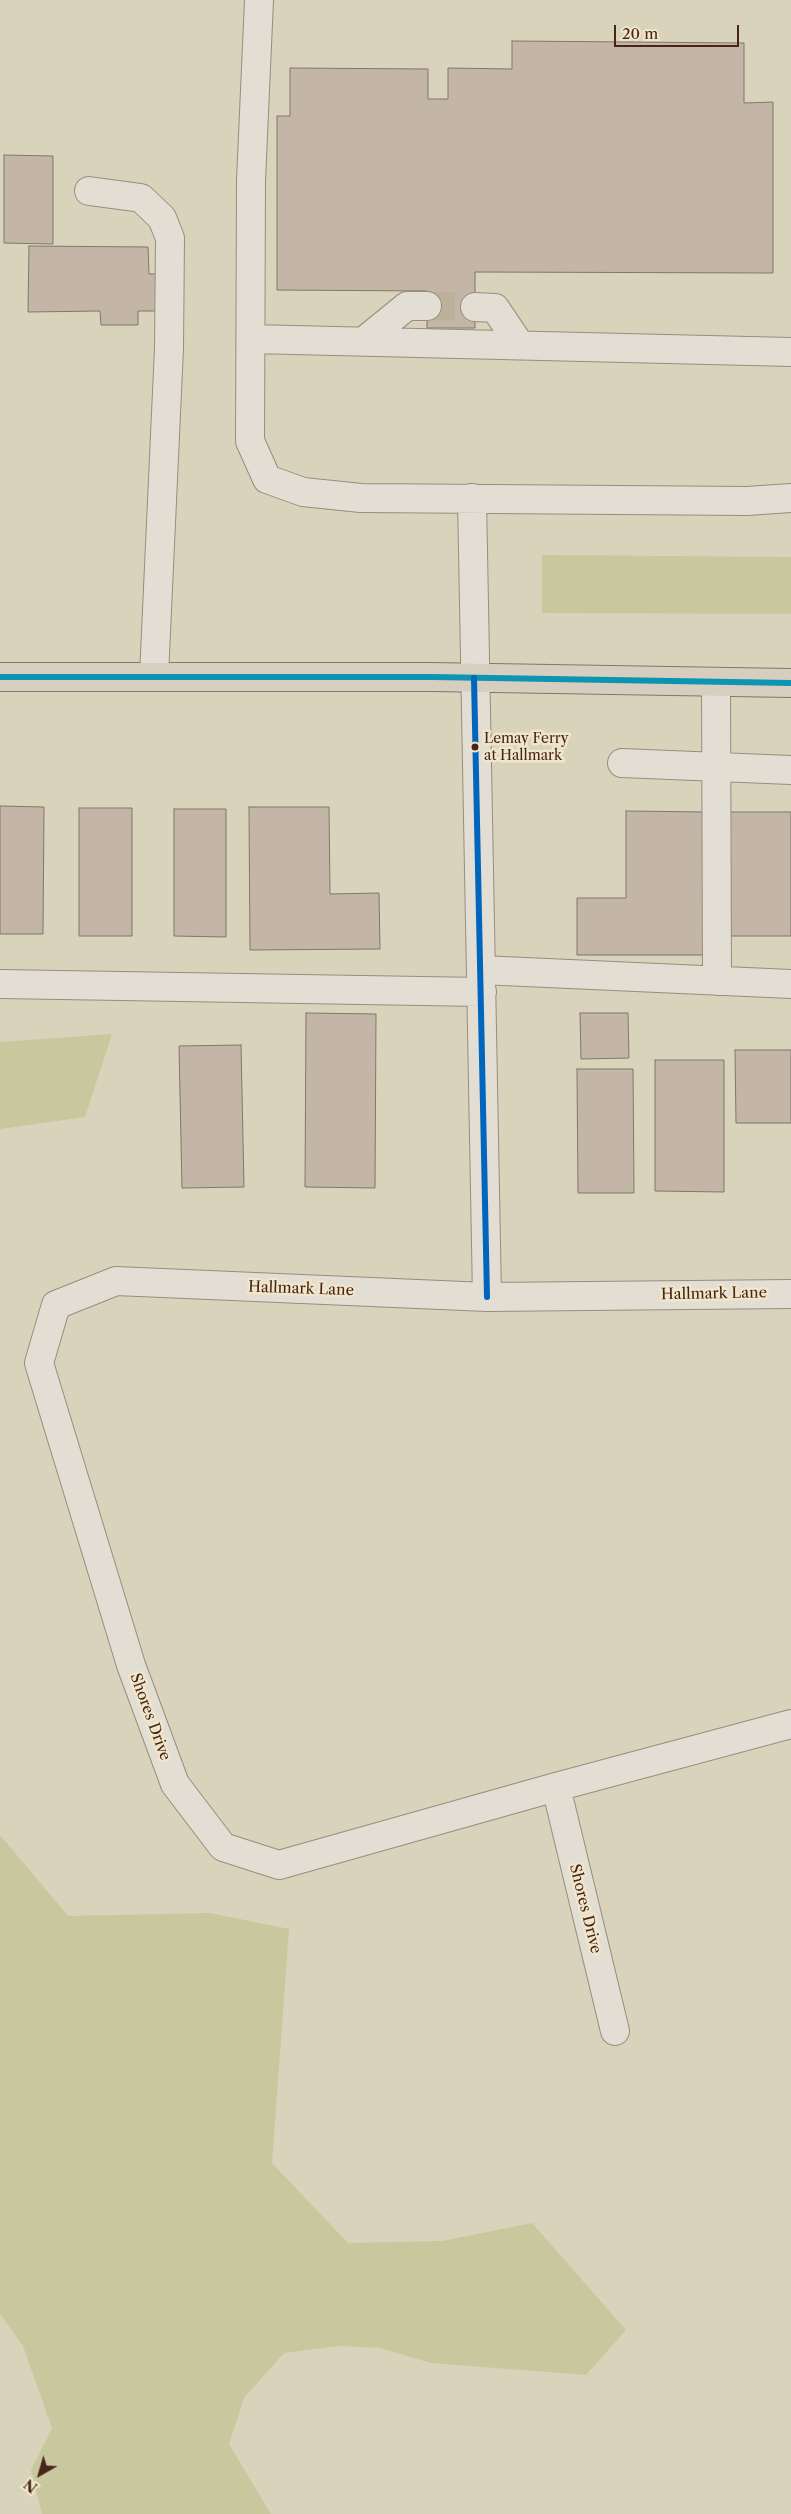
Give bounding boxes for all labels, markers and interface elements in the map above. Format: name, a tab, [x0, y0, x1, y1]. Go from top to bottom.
scale bar	[616, 15, 741, 47]
text: 20 m	[622, 24, 658, 43]
place label: Lemay Ferry at Hallmark	[484, 731, 569, 764]
marker: Lemay Ferry at Hallmark	[470, 742, 480, 752]
street label: Hallmark Lane	[248, 1278, 354, 1300]
street label: Hallmark Lane	[661, 1284, 767, 1304]
street label: Shores Drive	[126, 1671, 174, 1763]
street label: Shores Drive	[565, 1862, 605, 1956]
north arrow	[15, 2449, 65, 2499]
text: N	[20, 2475, 41, 2497]

